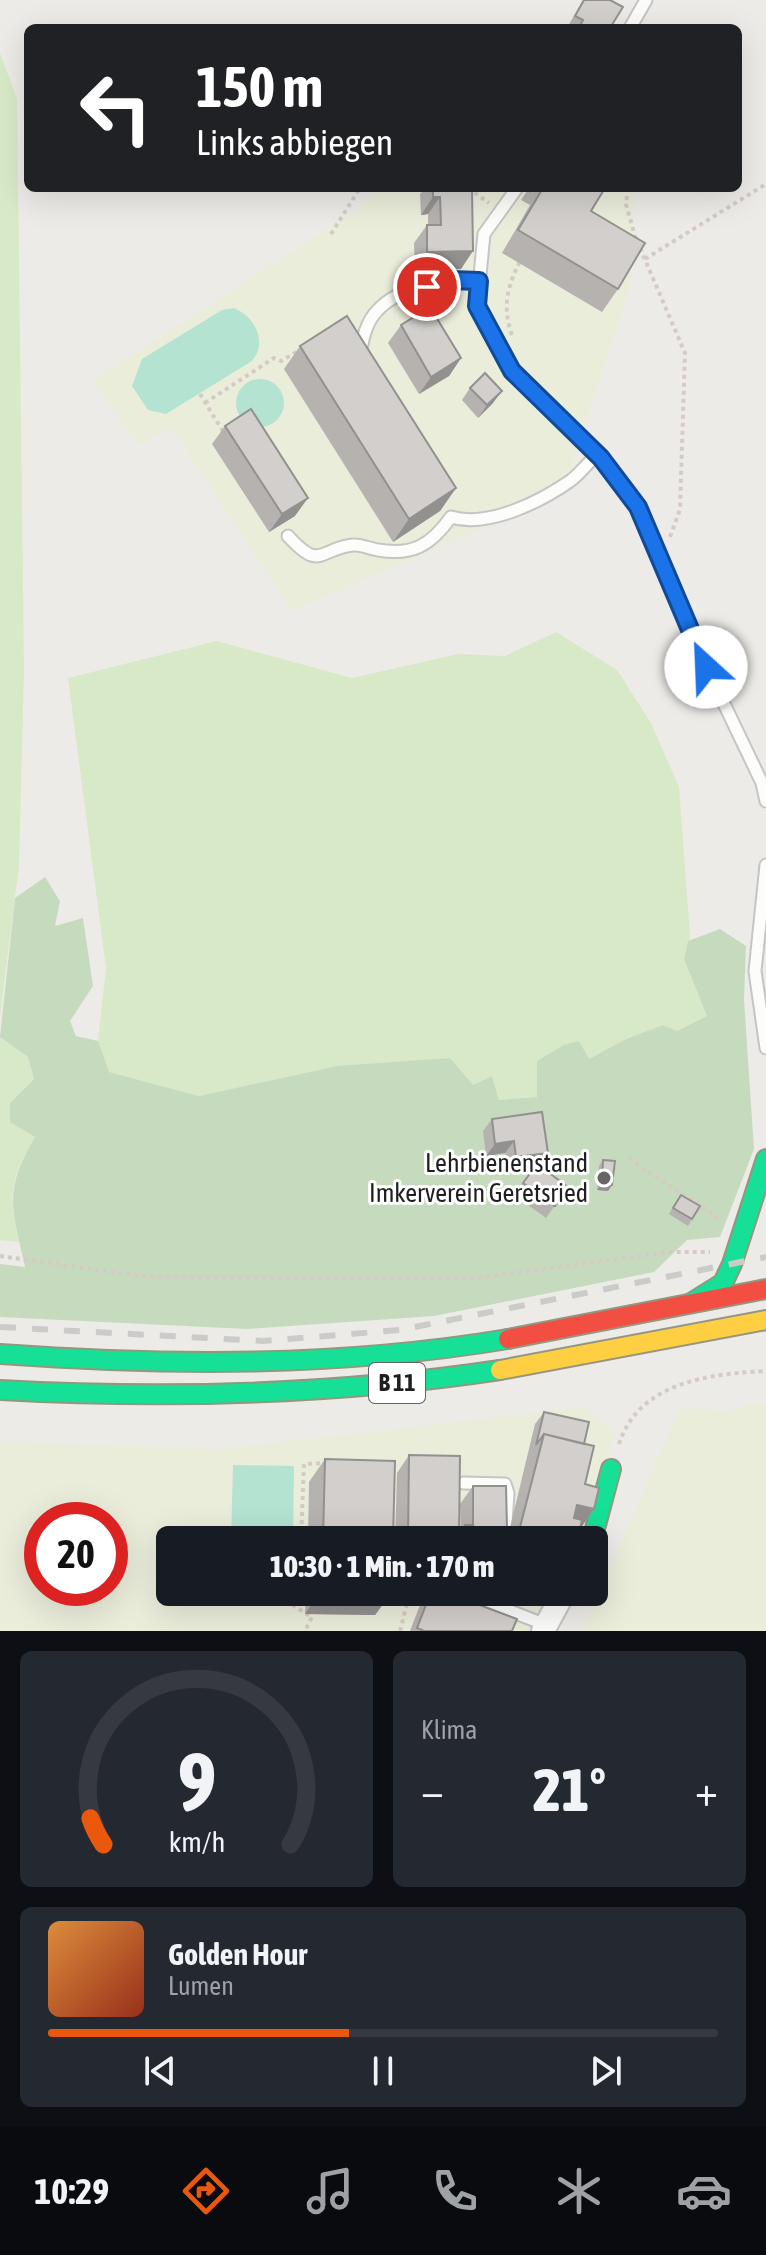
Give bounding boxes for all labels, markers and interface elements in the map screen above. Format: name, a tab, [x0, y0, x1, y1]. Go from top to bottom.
text: 150 m	[196, 55, 323, 119]
icon: left	[64, 56, 168, 160]
text: Links abbiegen	[196, 121, 393, 163]
pin	[393, 253, 461, 321]
icon: arrive	[405, 265, 449, 309]
position arrow	[664, 625, 748, 709]
place label: Lehrbienenstand Imkerverein Geretsried	[369, 1148, 588, 1208]
marker: Lehrbienenstand Imkerverein Geretsried	[595, 1169, 613, 1187]
road number: B 11	[369, 1363, 425, 1403]
speed limit sign: 20	[24, 1502, 128, 1606]
text: 10:30 · 1 Min. · 170 m	[270, 1549, 494, 1583]
text: Klima	[421, 1715, 477, 1745]
text: 9	[177, 1733, 216, 1829]
text: 21°	[533, 1755, 606, 1824]
text: −	[421, 1765, 444, 1815]
text: +	[695, 1765, 718, 1815]
text: km/h	[168, 1825, 225, 1858]
text: Golden Hour	[168, 1937, 307, 1971]
text: Lumen	[168, 1971, 234, 2001]
icon: previous	[138, 2049, 182, 2093]
icon: pause	[361, 2049, 405, 2093]
icon: next	[584, 2049, 628, 2093]
icon: directions	[178, 2163, 234, 2219]
icon: music	[302, 2163, 358, 2219]
icon: phone	[427, 2163, 483, 2219]
icon: climate	[551, 2163, 607, 2219]
icon: car	[676, 2163, 732, 2219]
text: 10:29	[34, 2170, 109, 2212]

